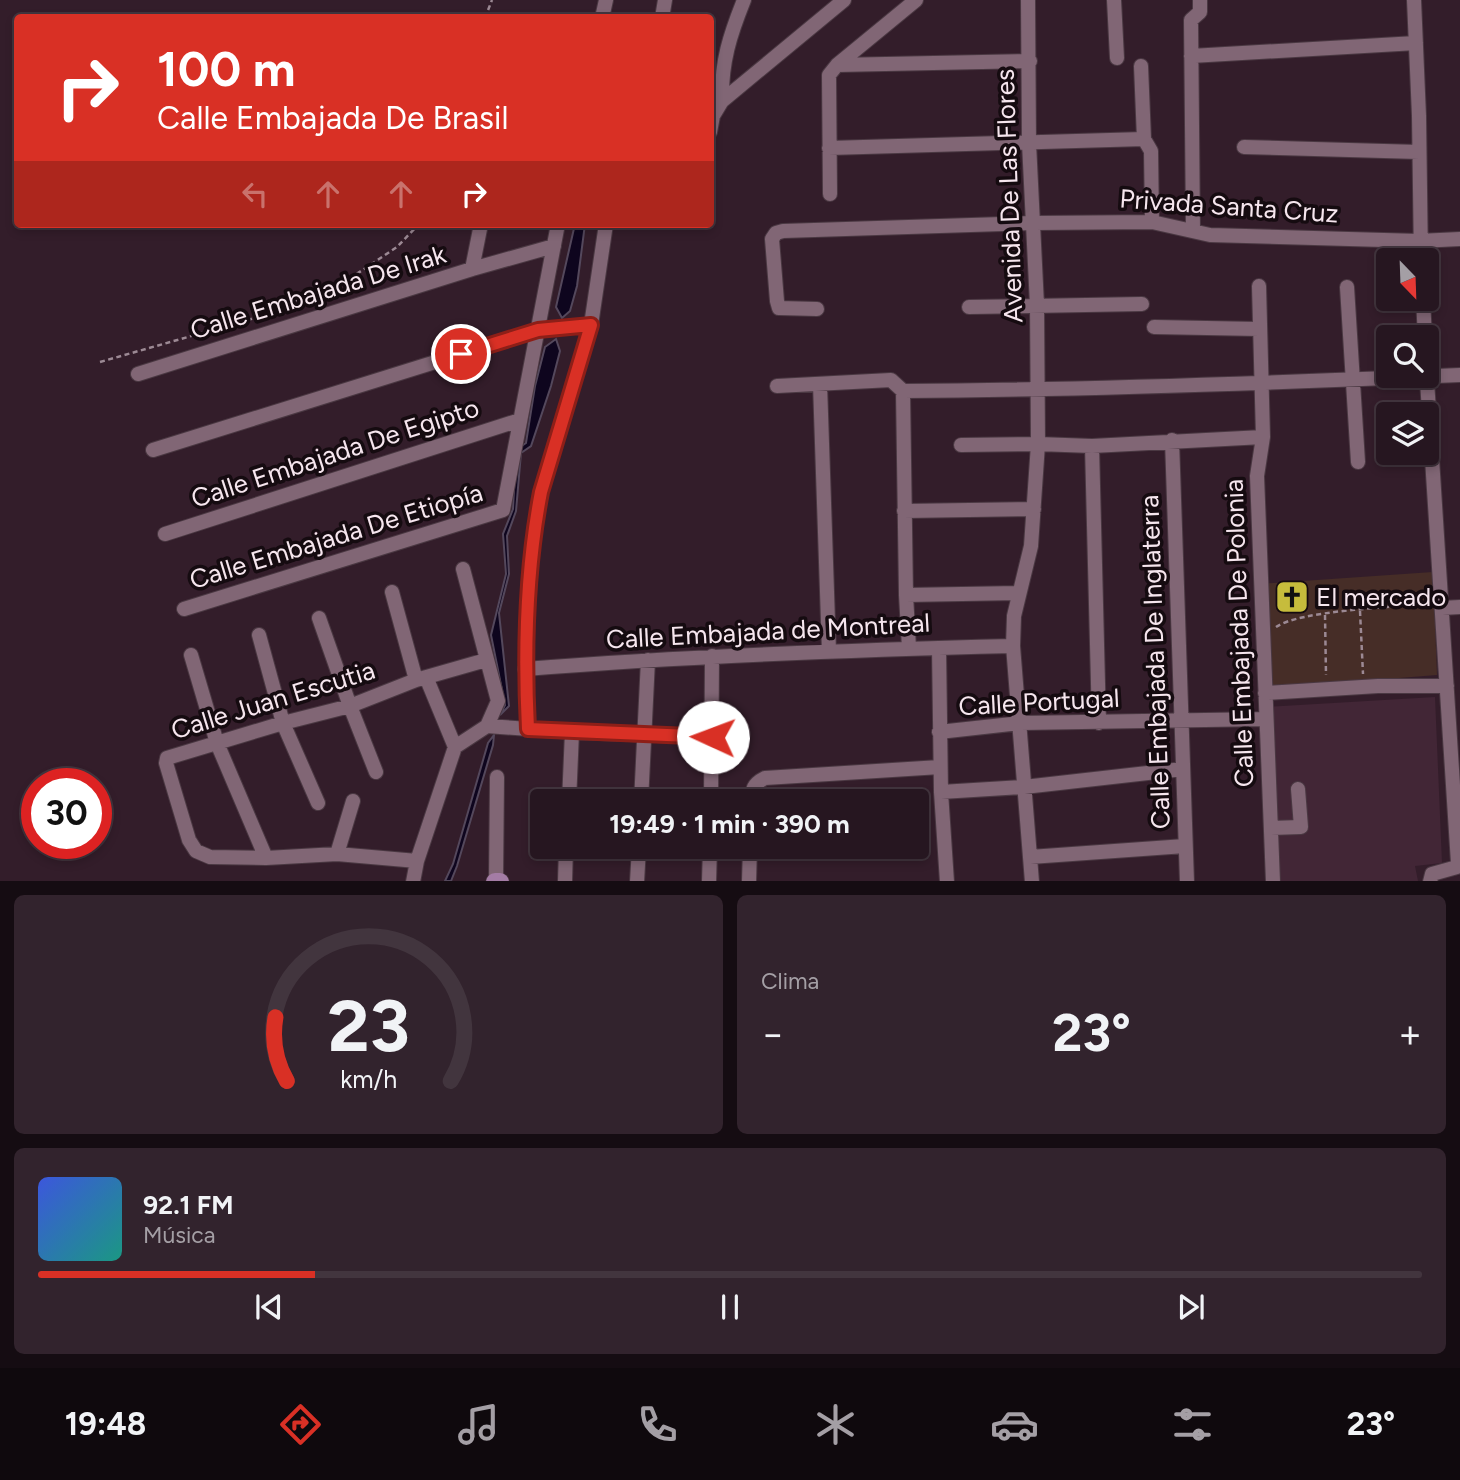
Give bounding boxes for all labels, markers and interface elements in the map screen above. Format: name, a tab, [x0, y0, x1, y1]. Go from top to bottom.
text: 100 m	[157, 39, 296, 98]
icon: right	[42, 42, 133, 133]
street label: Avenida De Las Flores	[989, 69, 1029, 323]
text: Calle Embajada De Brasil	[157, 99, 508, 137]
icon: left	[236, 175, 274, 213]
icon: ahead	[309, 175, 347, 213]
icon: ahead	[382, 175, 420, 213]
icon: right	[455, 175, 493, 213]
street label: Privada Santa Cruz	[1119, 182, 1339, 230]
street label: Calle Embajada De Irak	[186, 238, 450, 346]
north arrow	[1376, 248, 1438, 312]
map controls	[1376, 248, 1439, 465]
pin	[431, 324, 491, 384]
button: search	[1376, 325, 1439, 388]
icon: arrive	[442, 335, 480, 373]
street label: Calle Embajada De Egipto	[187, 391, 483, 515]
button: layers	[1376, 402, 1439, 465]
street label: Calle Embajada De Etiopía	[186, 476, 486, 596]
street label: Calle Embajada De Polonia	[1218, 478, 1260, 788]
street label: Calle Embajada De Inglaterra	[1133, 494, 1177, 830]
church icon: El mercado	[1273, 578, 1311, 616]
place label: El mercado	[1316, 581, 1446, 613]
street label: Calle Embajada de Montreal	[605, 607, 931, 655]
street label: Calle Juan Escutia	[167, 654, 379, 746]
street label: Calle Portugal	[958, 682, 1120, 722]
position arrow	[676, 700, 750, 774]
speed limit sign: 30	[21, 768, 112, 859]
text: 19:49 · 1 min · 390 m	[609, 808, 850, 840]
text: Clima	[761, 967, 819, 995]
text: 23	[327, 982, 410, 1069]
text: 23°	[1052, 1002, 1131, 1064]
text: −	[761, 1011, 785, 1057]
text: +	[1398, 1011, 1422, 1057]
text: km/h	[340, 1063, 397, 1093]
text: 92.1 FM	[143, 1189, 233, 1221]
text: Música	[143, 1221, 216, 1249]
icon: previous	[250, 1288, 288, 1326]
icon: pause	[711, 1288, 749, 1326]
icon: next	[1172, 1288, 1210, 1326]
icon: directions	[276, 1400, 325, 1449]
icon: music	[454, 1400, 503, 1449]
icon: phone	[633, 1400, 682, 1449]
icon: climate	[811, 1400, 860, 1449]
icon: car	[990, 1400, 1039, 1449]
icon: filters	[1168, 1400, 1217, 1449]
text: 19:48	[65, 1405, 146, 1443]
text: 23°	[1347, 1405, 1395, 1443]

